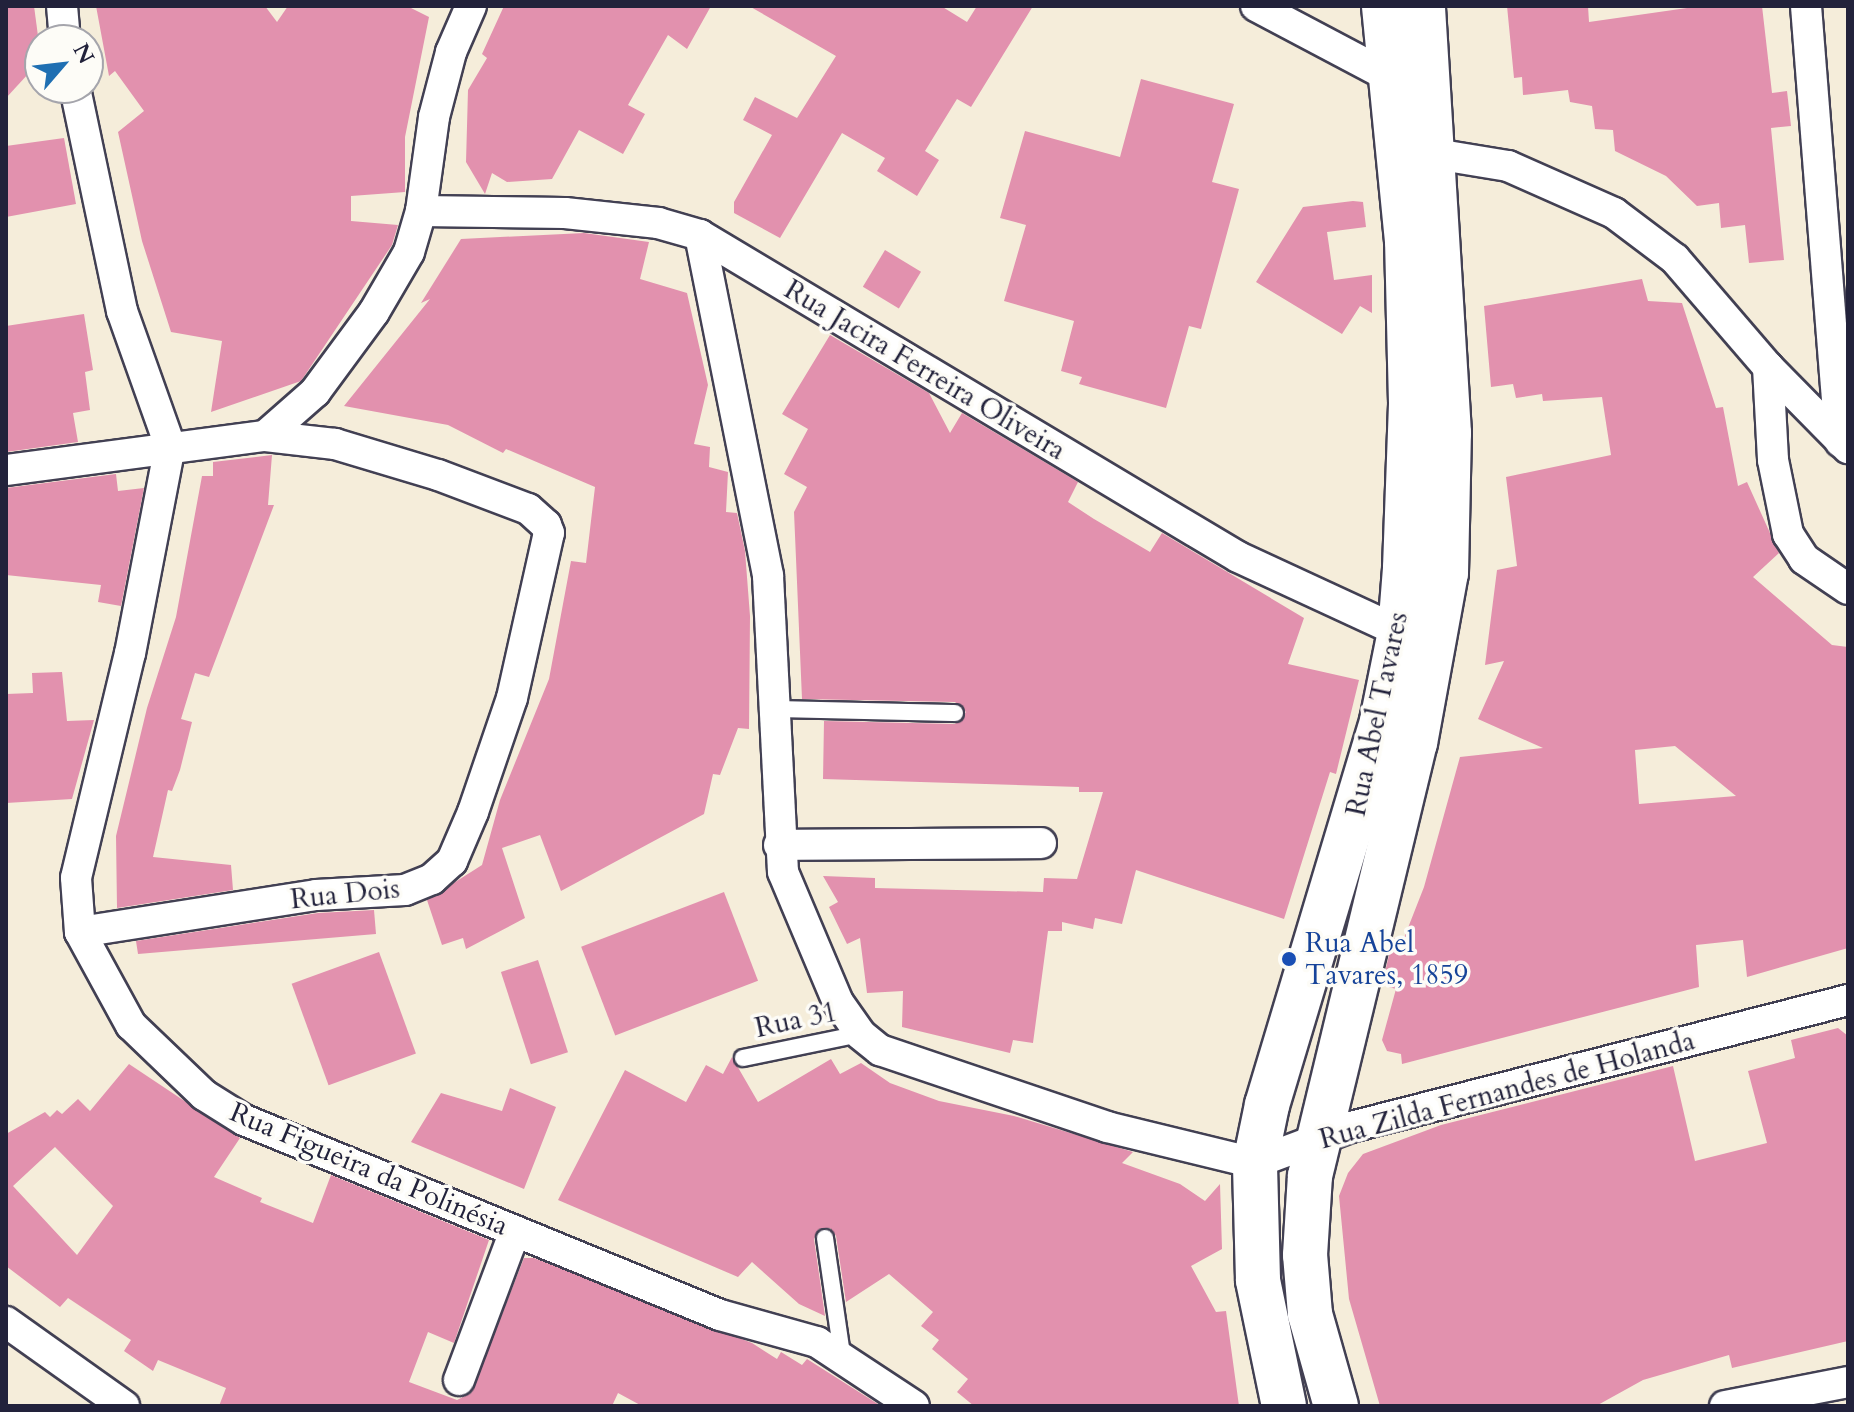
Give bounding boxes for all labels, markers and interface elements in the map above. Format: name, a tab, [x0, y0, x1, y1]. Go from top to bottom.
north arrow	[24, 24, 104, 104]
text: N	[66, 38, 101, 69]
street label: Rua Jacira Ferreira Oliveira	[778, 273, 1072, 467]
street label: Rua Abel Tavares	[1339, 609, 1415, 819]
street label: Rua Dois	[289, 872, 401, 916]
place label: Rua Abel Tavares, 1859	[1305, 926, 1468, 992]
marker: Rua Abel Tavares, 1859	[1280, 950, 1298, 968]
street label: Rua 31	[752, 995, 840, 1045]
street label: Rua Zilda Fernandes de Holanda	[1316, 1024, 1698, 1156]
street label: Rua Figueira da Polinésia	[225, 1095, 513, 1243]

